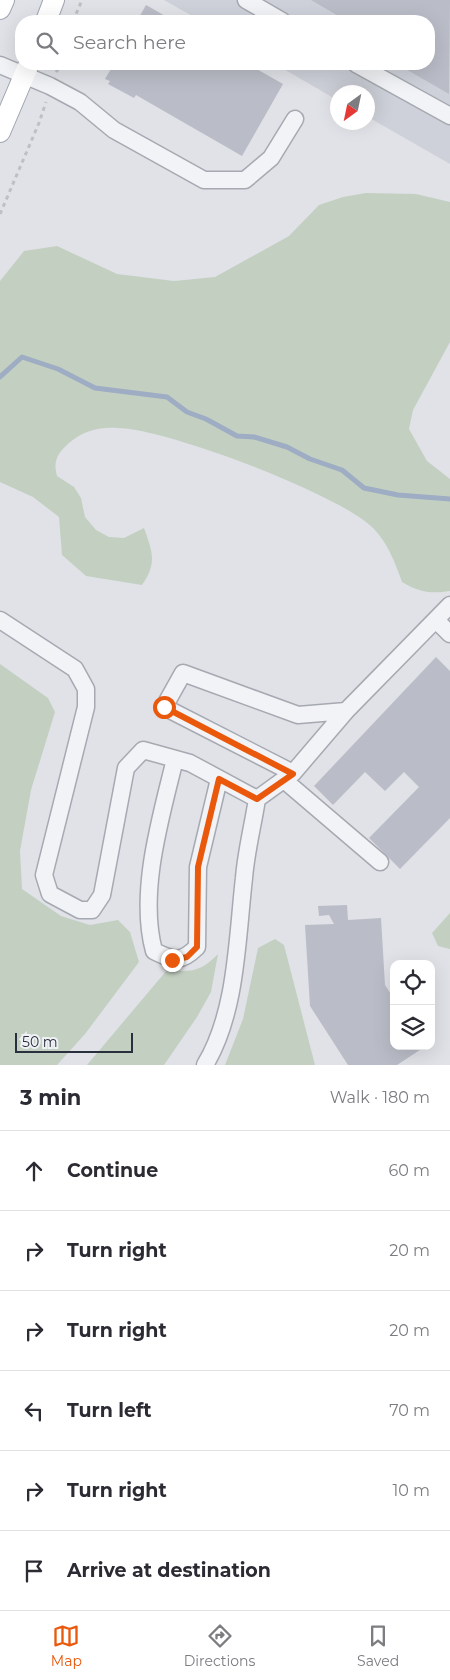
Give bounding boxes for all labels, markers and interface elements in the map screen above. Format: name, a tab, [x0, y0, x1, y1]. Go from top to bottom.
search box	[15, 15, 435, 70]
icon: search	[33, 29, 61, 57]
text: Search here	[73, 31, 186, 54]
north arrow	[330, 85, 375, 130]
route start	[153, 696, 176, 719]
route end	[161, 949, 184, 972]
map controls	[390, 960, 435, 1050]
button: locate	[390, 960, 435, 1005]
button: layers	[390, 1005, 435, 1050]
scale bar	[15, 1030, 132, 1053]
text: 50 m	[22, 1033, 58, 1051]
text: 3 min	[20, 1085, 81, 1110]
text: Walk · 180 m	[330, 1088, 430, 1107]
icon: ahead	[20, 1157, 48, 1185]
text: Continue	[67, 1159, 158, 1182]
text: 60 m	[388, 1161, 430, 1180]
icon: right	[20, 1237, 48, 1265]
text: Turn right	[67, 1239, 167, 1262]
text: 20 m	[389, 1241, 430, 1260]
icon: right	[20, 1317, 48, 1345]
text: Turn right	[67, 1319, 167, 1342]
text: 20 m	[389, 1321, 430, 1340]
icon: left	[20, 1397, 48, 1425]
text: Turn left	[67, 1399, 152, 1422]
text: 70 m	[389, 1401, 430, 1420]
icon: right	[20, 1477, 48, 1505]
text: Turn right	[67, 1479, 167, 1502]
text: 10 m	[392, 1481, 430, 1500]
icon: arrive	[20, 1557, 48, 1585]
text: Arrive at destination	[67, 1559, 271, 1582]
tab: Map	[51, 1622, 82, 1670]
tab: Directions	[184, 1622, 255, 1670]
tab: Saved	[357, 1622, 399, 1670]

